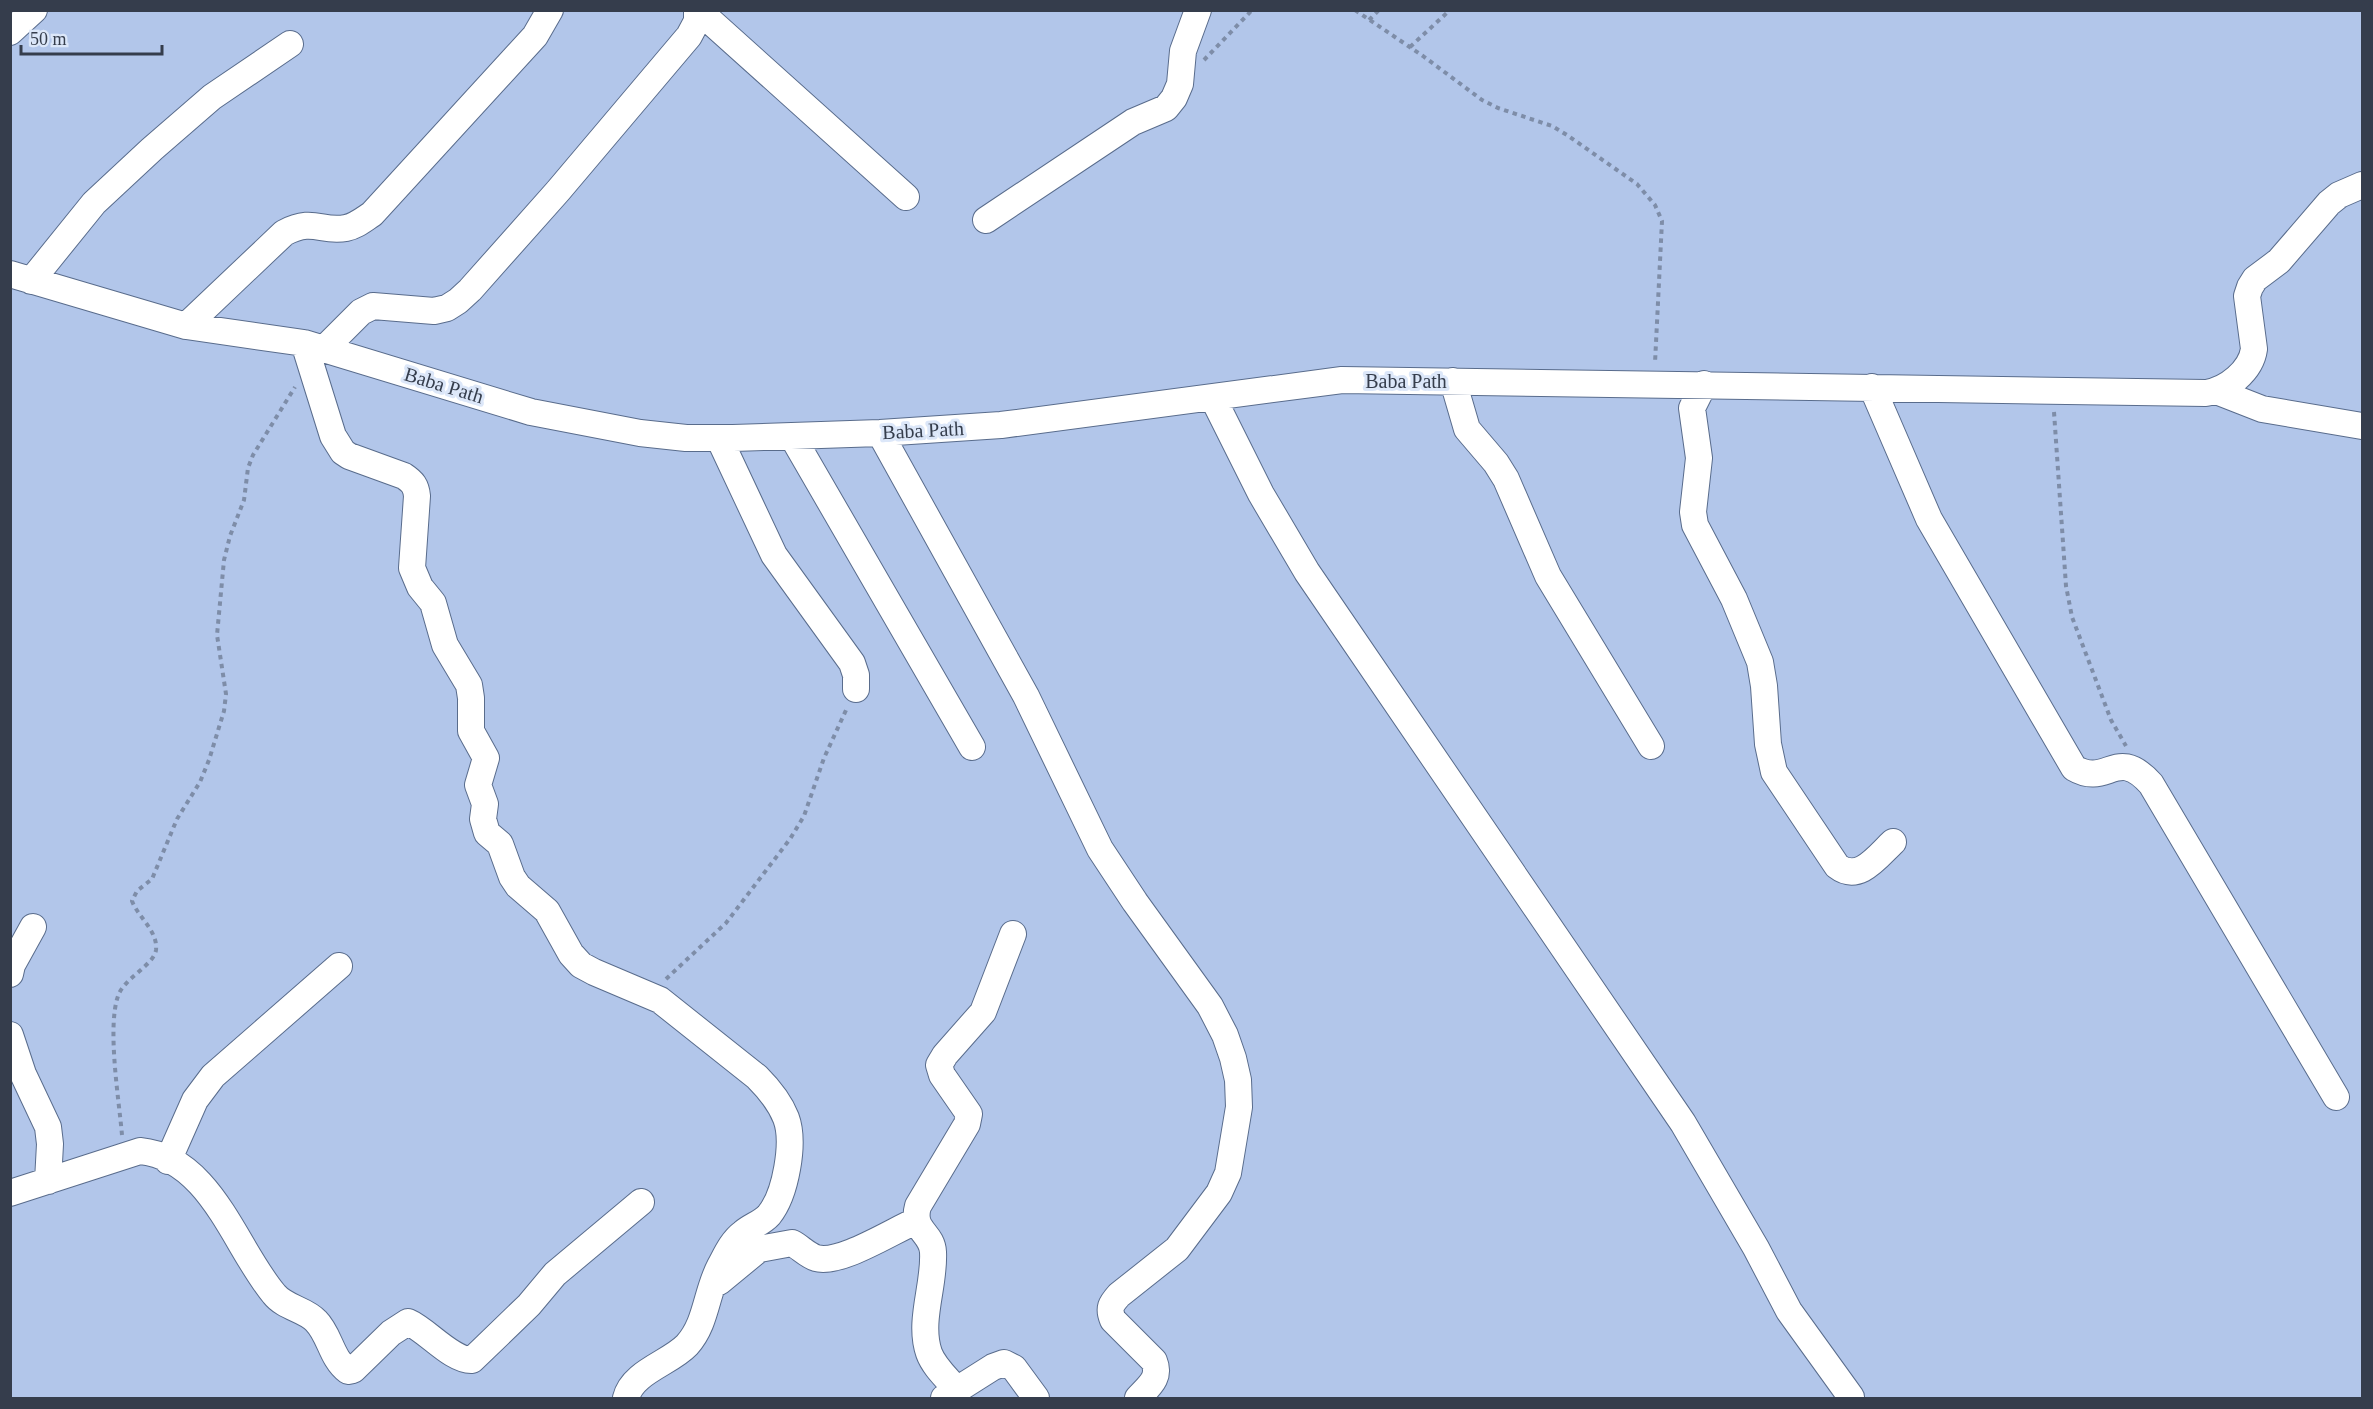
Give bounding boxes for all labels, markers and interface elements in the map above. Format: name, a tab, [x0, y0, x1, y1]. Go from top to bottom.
scale bar	[21, 18, 162, 56]
text: 50 m	[30, 29, 67, 49]
street label: Baba Path	[402, 363, 486, 407]
street label: Baba Path	[1365, 370, 1447, 392]
street label: Baba Path	[882, 417, 964, 443]

